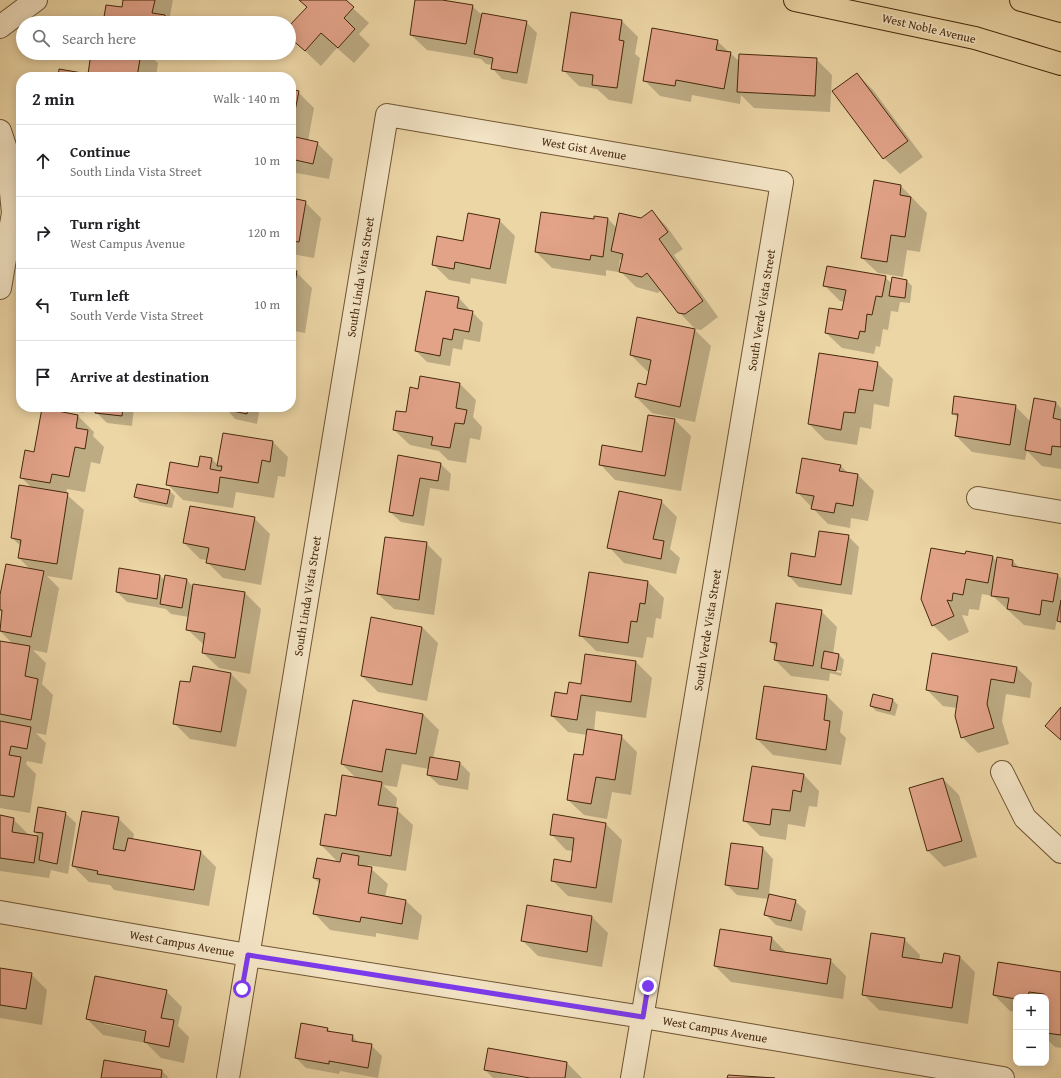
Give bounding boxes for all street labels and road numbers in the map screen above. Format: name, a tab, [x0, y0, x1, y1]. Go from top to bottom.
street label: West Noble Avenue	[880, 9, 978, 47]
street label: West Gist Avenue	[540, 132, 628, 164]
street label: South Linda Vista Street	[342, 215, 378, 338]
street label: South Verde Vista Street	[743, 247, 779, 372]
street label: South Linda Vista Street	[289, 534, 325, 657]
street label: South Verde Vista Street	[689, 567, 725, 692]
street label: West Campus Avenue	[128, 925, 236, 961]
street label: West Campus Avenue	[661, 1011, 769, 1047]

